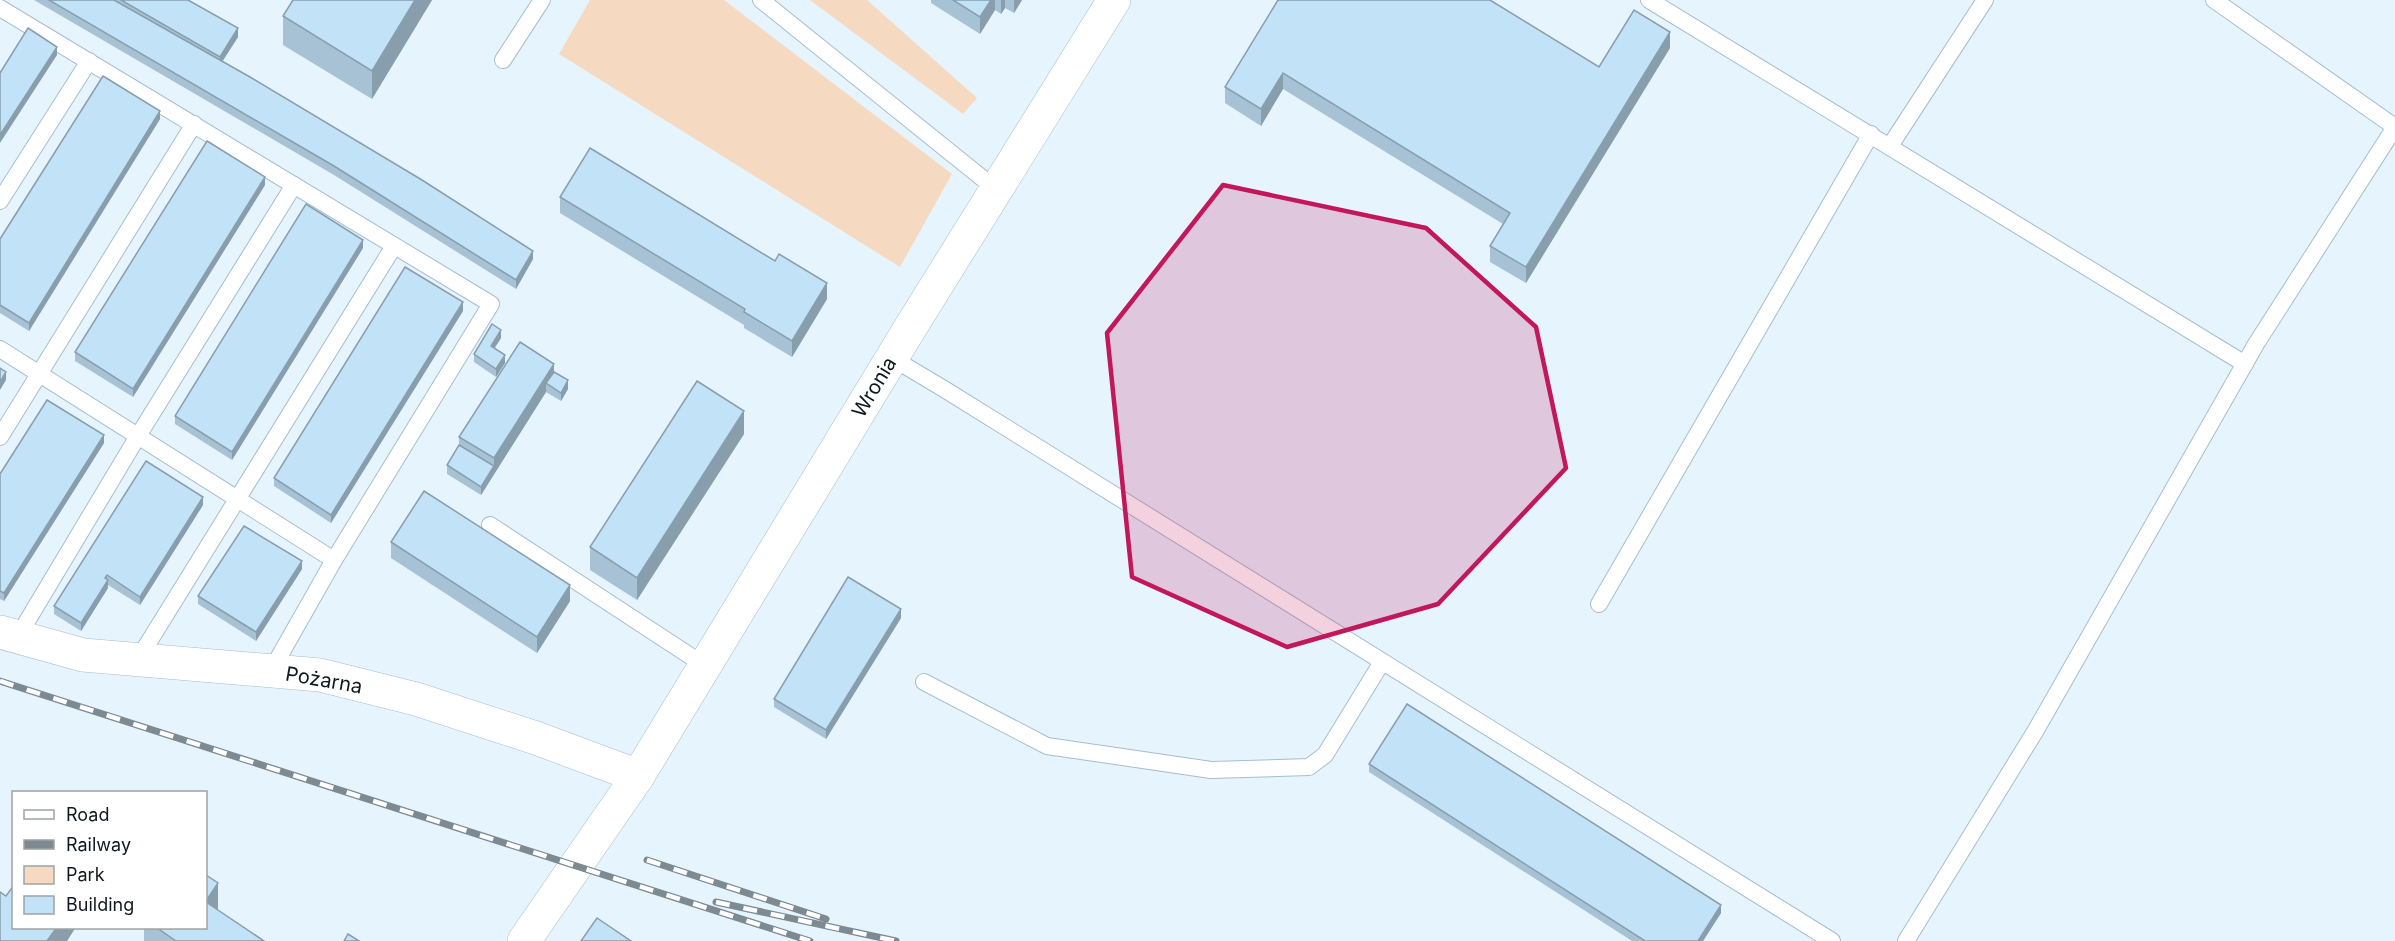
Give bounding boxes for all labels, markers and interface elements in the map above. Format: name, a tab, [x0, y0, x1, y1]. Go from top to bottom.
street label: Wronia	[847, 352, 901, 422]
street label: Pożarna	[284, 661, 364, 699]
legend	[12, 791, 207, 929]
text: Road	[66, 804, 109, 825]
text: Railway	[66, 834, 131, 855]
text: Park	[66, 864, 105, 885]
text: Building	[66, 894, 134, 915]

